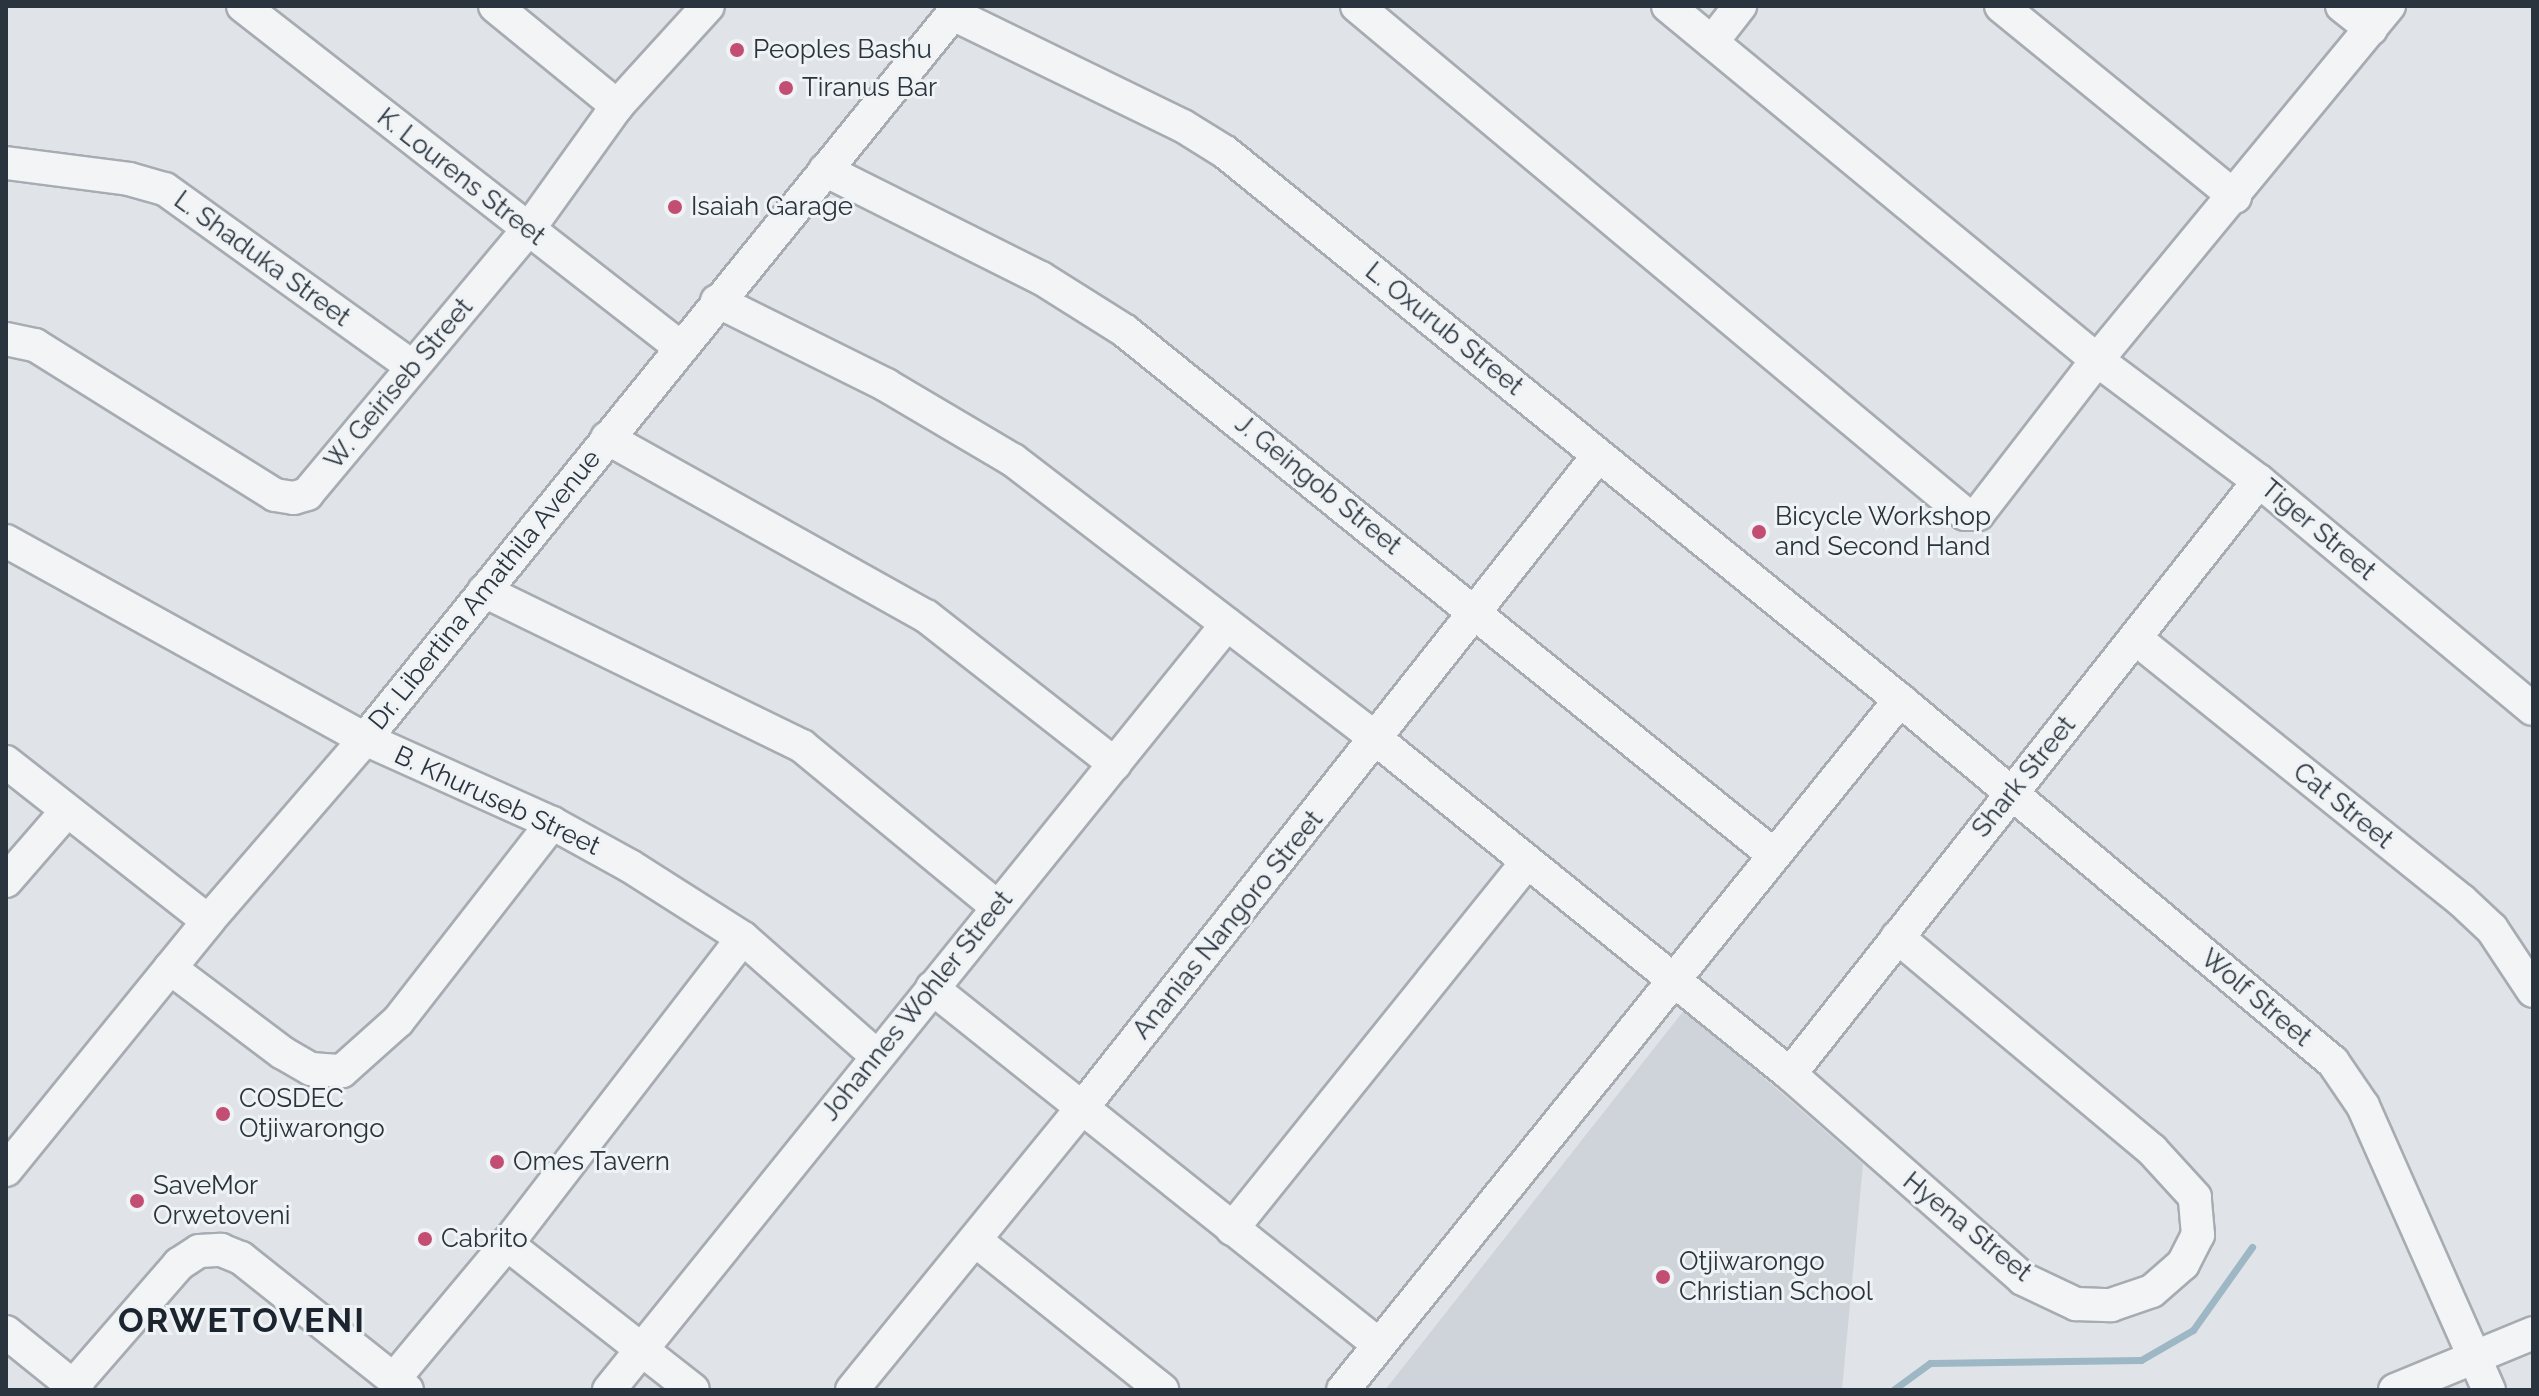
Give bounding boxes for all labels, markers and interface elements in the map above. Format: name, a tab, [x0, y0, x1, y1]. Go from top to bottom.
place label: Peoples Bashu	[753, 34, 932, 66]
marker: Peoples Bashu	[728, 41, 746, 59]
place label: Tiranus Bar	[802, 72, 937, 104]
marker: Tiranus Bar	[777, 79, 795, 97]
street label: K. Lourens Street	[371, 102, 551, 252]
street label: L. Shaduka Street	[168, 185, 356, 333]
place label: Isaiah Garage	[691, 191, 853, 223]
marker: Isaiah Garage	[666, 198, 684, 216]
street label: L. Oxurub Street	[1359, 256, 1529, 402]
street label: W. Geiriseb Street	[318, 292, 480, 476]
street label: J. Geingob Street	[1229, 408, 1407, 562]
street label: Dr. Libertina Amathila Avenue	[362, 443, 608, 737]
street label: Tiger Street	[2254, 473, 2382, 587]
place label: Bicycle Workshop and Second Hand	[1775, 501, 1992, 562]
marker: Bicycle Workshop and Second Hand	[1750, 523, 1768, 541]
street label: Shark Street	[1966, 710, 2082, 844]
street label: B. Khuruseb Street	[389, 740, 605, 862]
street label: Cat Street	[2287, 756, 2399, 856]
street label: Ananias Nangoro Street	[1126, 805, 1330, 1045]
street label: Johannes Wohler Street	[814, 884, 1020, 1128]
street label: Wolf Street	[2194, 943, 2318, 1053]
place label: COSDEC Otjiwarongo	[239, 1083, 385, 1144]
marker: COSDEC Otjiwarongo	[214, 1105, 232, 1123]
place label: Omes Tavern	[513, 1146, 671, 1178]
marker: Omes Tavern	[488, 1153, 506, 1171]
street label: Hyena Street	[1897, 1166, 2037, 1288]
place label: SaveMor Orwetoveni	[153, 1170, 290, 1232]
marker: SaveMor Orwetoveni	[128, 1192, 146, 1210]
place label: Cabrito	[441, 1223, 528, 1255]
marker: Cabrito	[416, 1230, 434, 1248]
place label: Otjiwarongo Christian School	[1679, 1246, 1873, 1308]
marker: Otjiwarongo Christian School	[1654, 1268, 1672, 1286]
district label: ORWETOVENI	[118, 1301, 366, 1341]

